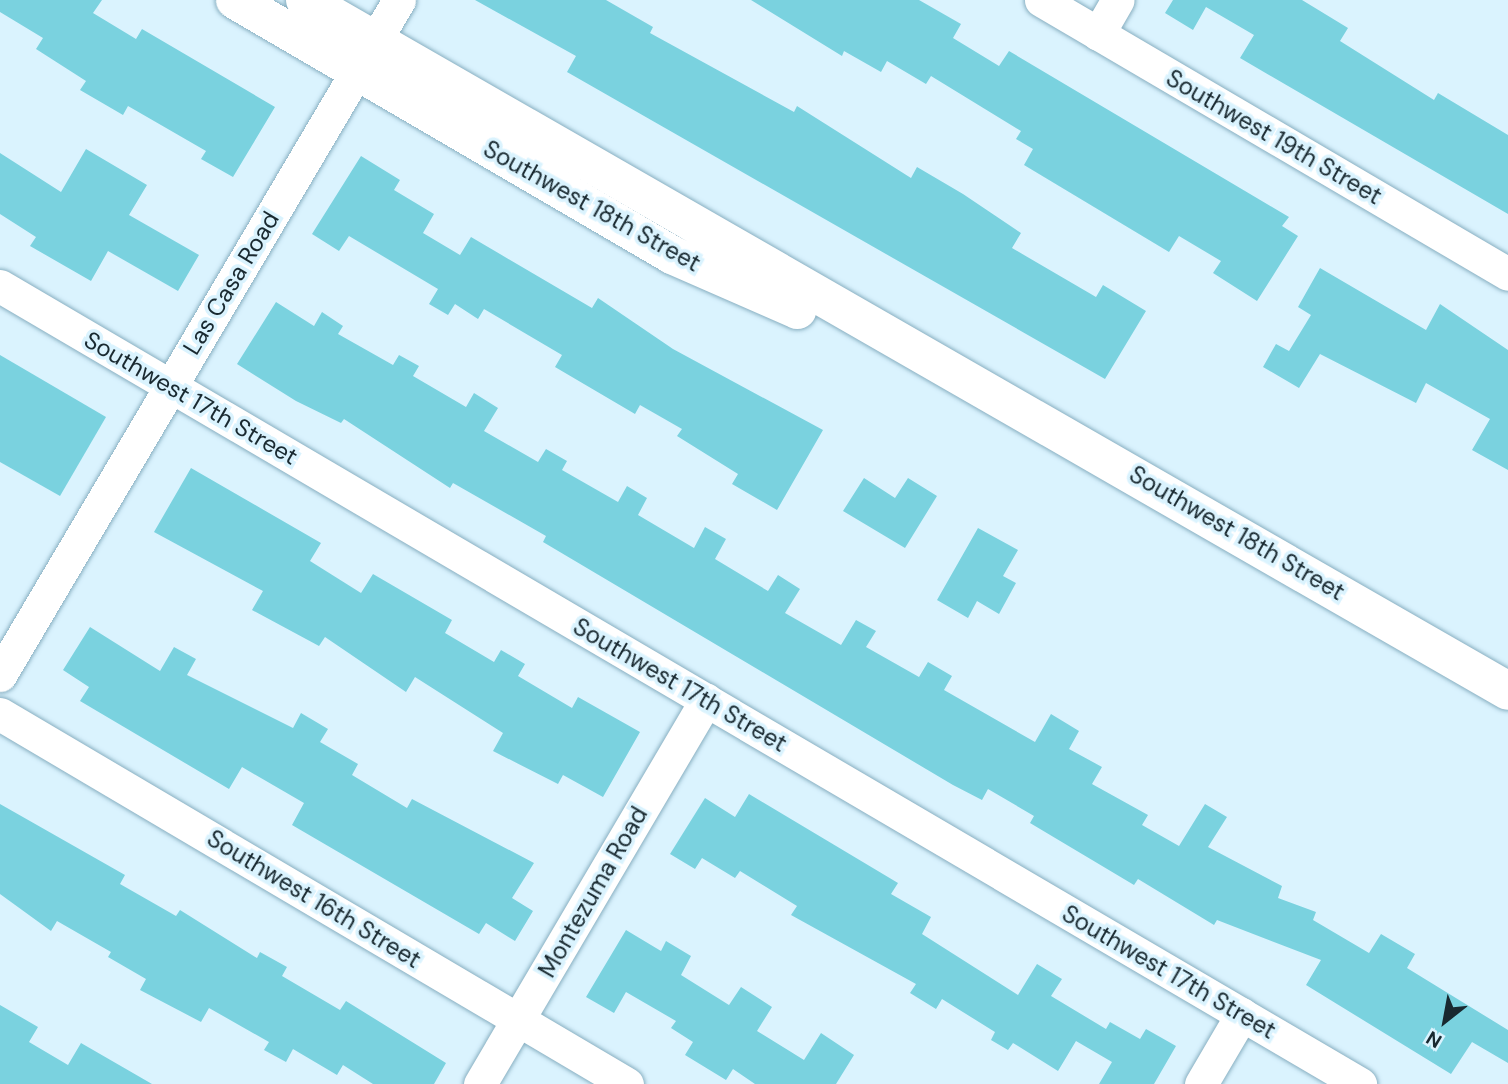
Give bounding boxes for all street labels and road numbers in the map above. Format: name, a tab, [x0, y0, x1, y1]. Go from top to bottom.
street label: Southwest 19th Street	[1161, 64, 1387, 210]
street label: Southwest 18th Street	[478, 134, 706, 278]
street label: Las Casa Road	[177, 206, 285, 360]
street label: Southwest 17th Street	[79, 325, 303, 471]
street label: Southwest 18th Street	[1124, 460, 1350, 606]
street label: Southwest 17th Street	[568, 612, 792, 758]
street label: Montezuma Road	[532, 802, 654, 982]
street label: Southwest 16th Street	[202, 824, 426, 974]
street label: Southwest 17th Street	[1057, 899, 1281, 1045]

